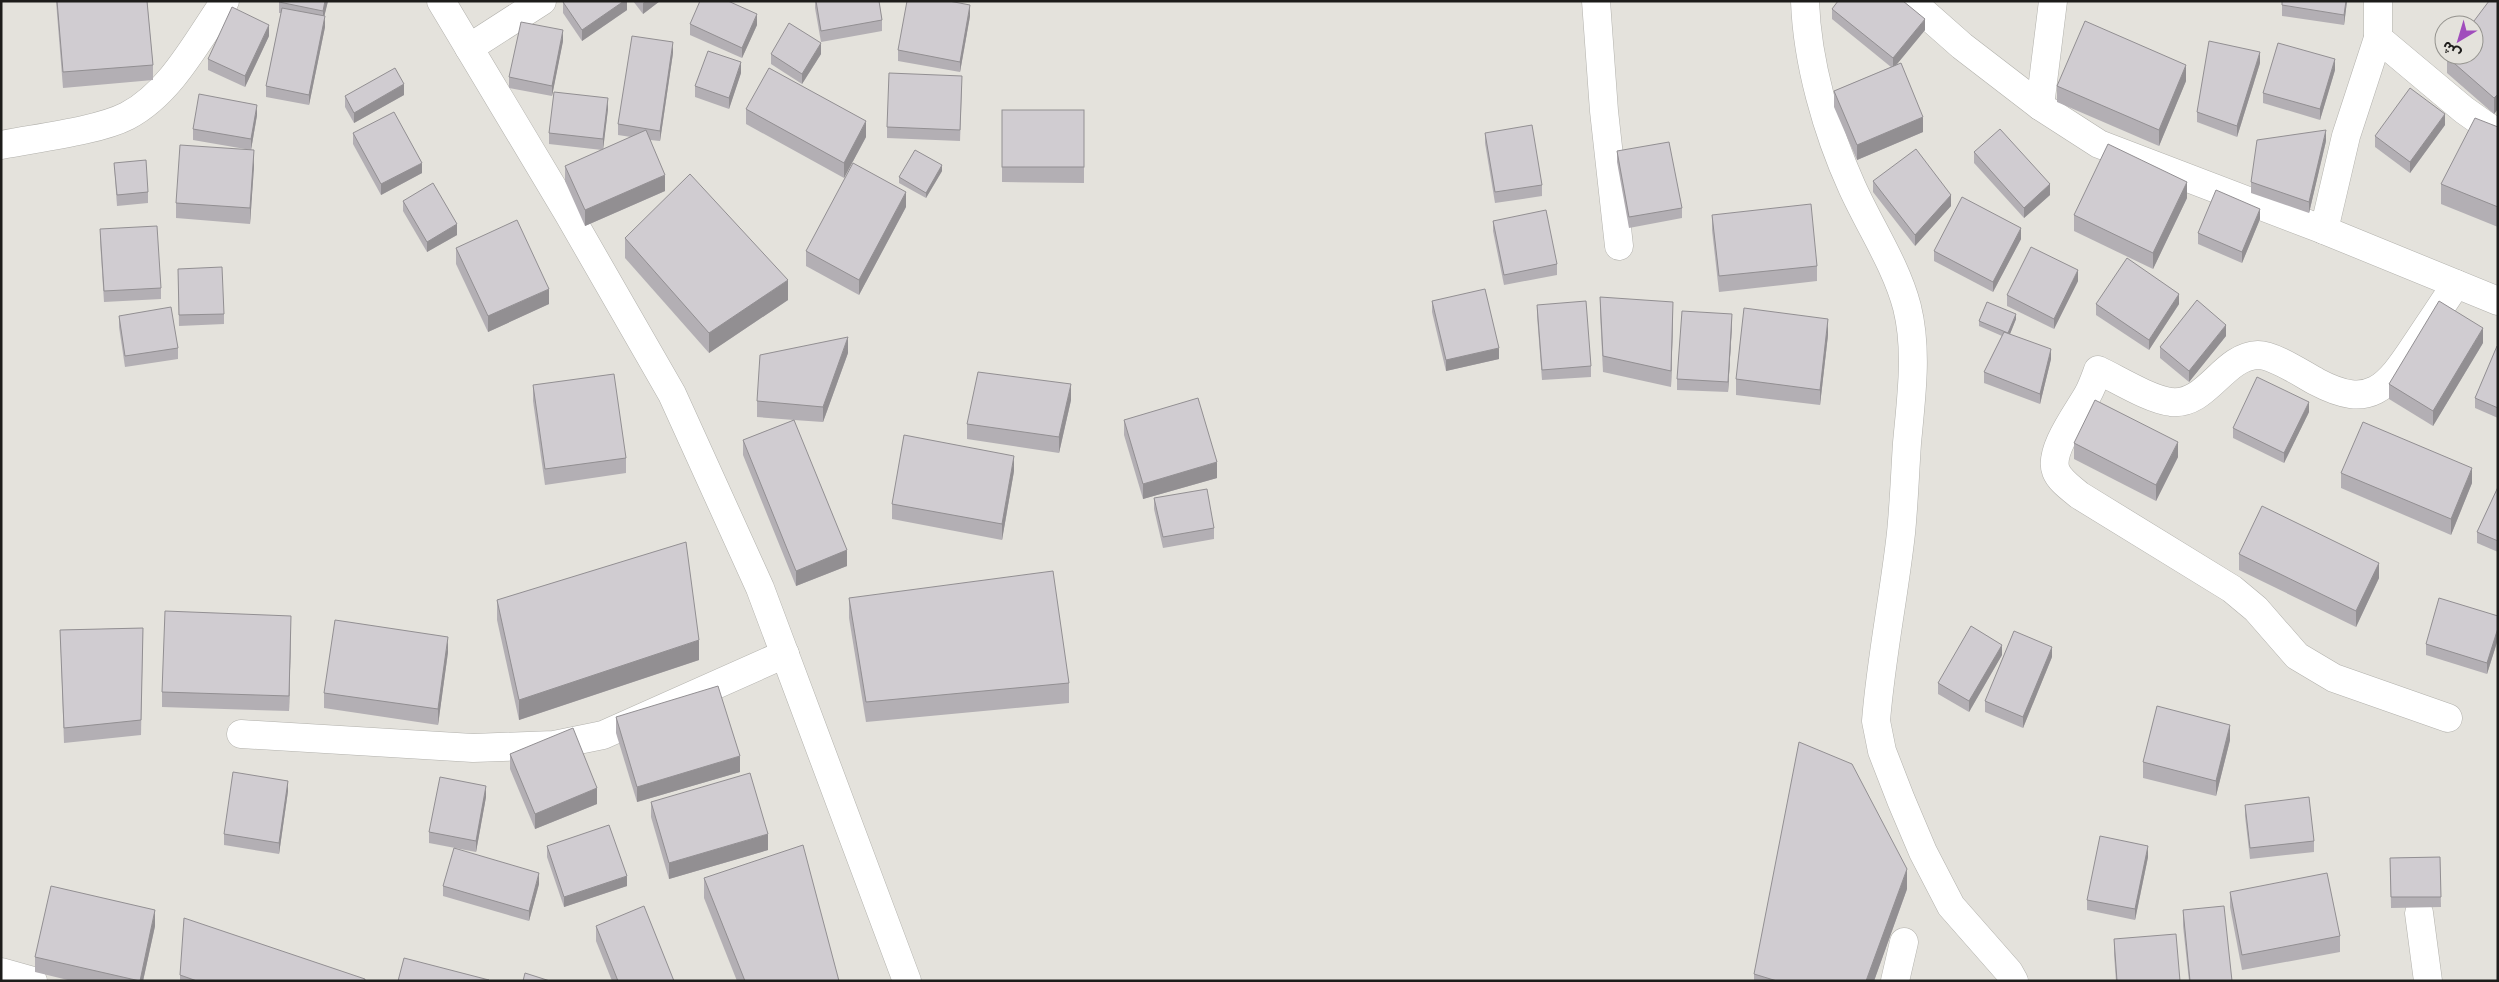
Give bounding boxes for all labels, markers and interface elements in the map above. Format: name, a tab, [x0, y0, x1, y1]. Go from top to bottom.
north arrow	[2434, 15, 2484, 65]
text: ش	[2437, 36, 2465, 64]

